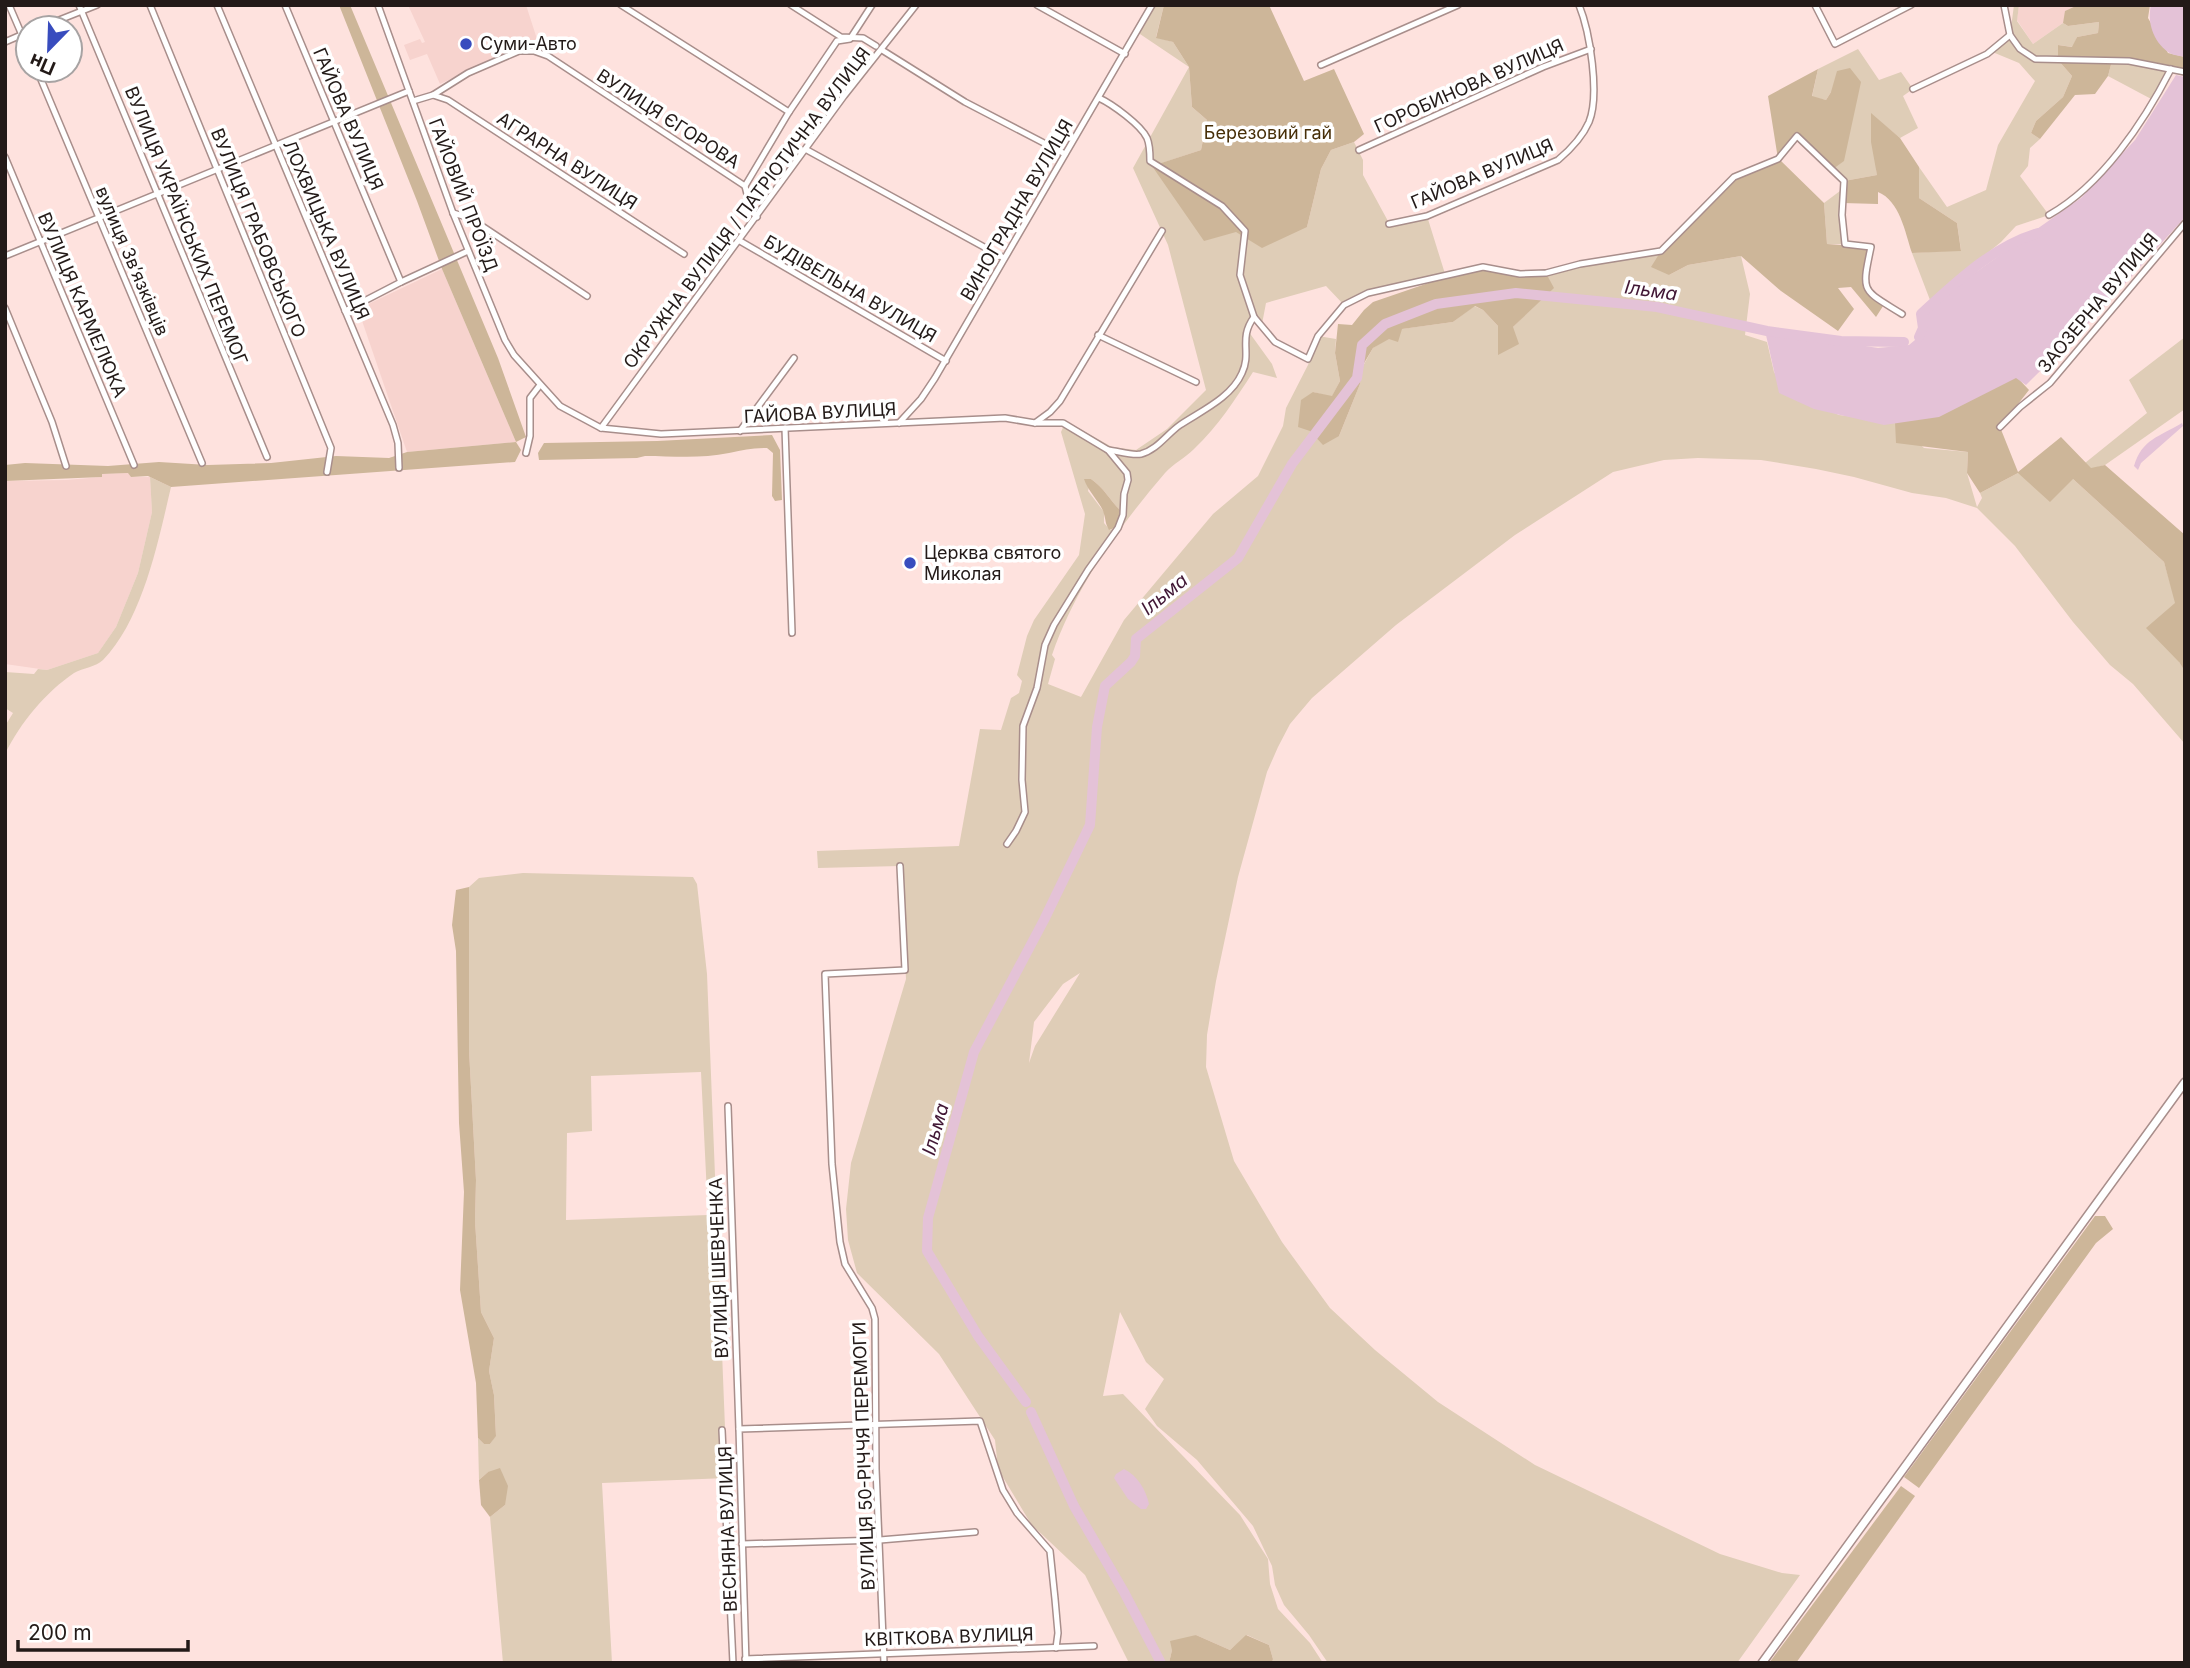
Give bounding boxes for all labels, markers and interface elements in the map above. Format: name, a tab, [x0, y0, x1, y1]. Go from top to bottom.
north arrow	[14, 14, 84, 84]
place label: Суми-Авто	[480, 33, 577, 54]
street label: ГОРОБИНОВА ВУЛИЦЯ	[1371, 34, 1567, 137]
marker: Суми-Авто	[458, 36, 474, 52]
street label: ОКРУЖНА ВУЛИЦЯ / ПАТРІОТИЧНА ВУЛИЦЯ	[619, 43, 874, 372]
street label: ГАЙОВА ВУЛИЦЯ	[309, 44, 389, 193]
text: Пн	[26, 49, 59, 80]
street label: ВУЛИЦЯ ЄГОРОВА	[593, 65, 744, 173]
street label: ВУЛИЦЯ УКРАЇНСЬКИХ ПЕРЕМОГ	[121, 83, 253, 368]
street label: АГРАРНА ВУЛИЦЯ	[493, 108, 641, 214]
street label: ГАЙОВИЙ ПРОЇЗД	[425, 115, 503, 274]
street label: ВИНОГРАДНА ВУЛИЦЯ	[956, 115, 1077, 304]
park label: Березовий гай	[1204, 122, 1332, 143]
street label: ВУЛИЦЯ ГРАБОВСЬКОГО	[207, 125, 310, 340]
street label: ГАЙОВА ВУЛИЦЯ	[1407, 133, 1556, 213]
street label: ЛОХВИЦЬКА ВУЛИЦЯ	[279, 137, 374, 323]
street label: вулиця Звʼязківців	[92, 183, 173, 339]
street label: ВУЛИЦЯ КАРМЕЛЮКА	[34, 209, 131, 401]
street label: ЗАОЗЕРНА ВУЛИЦЯ	[2033, 229, 2162, 377]
street label: БУДІВЕЛЬНА ВУЛИЦЯ	[760, 231, 940, 347]
water label: Ільма	[1623, 275, 1679, 306]
street label: ГАЙОВА ВУЛИЦЯ	[743, 397, 897, 427]
place label: Церква святого Миколая	[924, 542, 1061, 584]
marker: Церква святого Миколая	[902, 555, 918, 571]
water label: Ільма	[1136, 569, 1192, 620]
water label: Ільма	[917, 1100, 954, 1158]
street label: ВУЛИЦЯ ШЕВЧЕНКА	[705, 1177, 732, 1359]
street label: ВУЛИЦЯ 50-РІЧЧЯ ПЕРЕМОГИ	[848, 1321, 879, 1591]
street label: ВЕСНЯНА ВУЛИЦЯ	[714, 1446, 741, 1612]
scale bar	[18, 1608, 187, 1652]
text: 200 m	[28, 1620, 92, 1645]
street label: КВІТКОВА ВУЛИЦЯ	[864, 1623, 1034, 1650]

